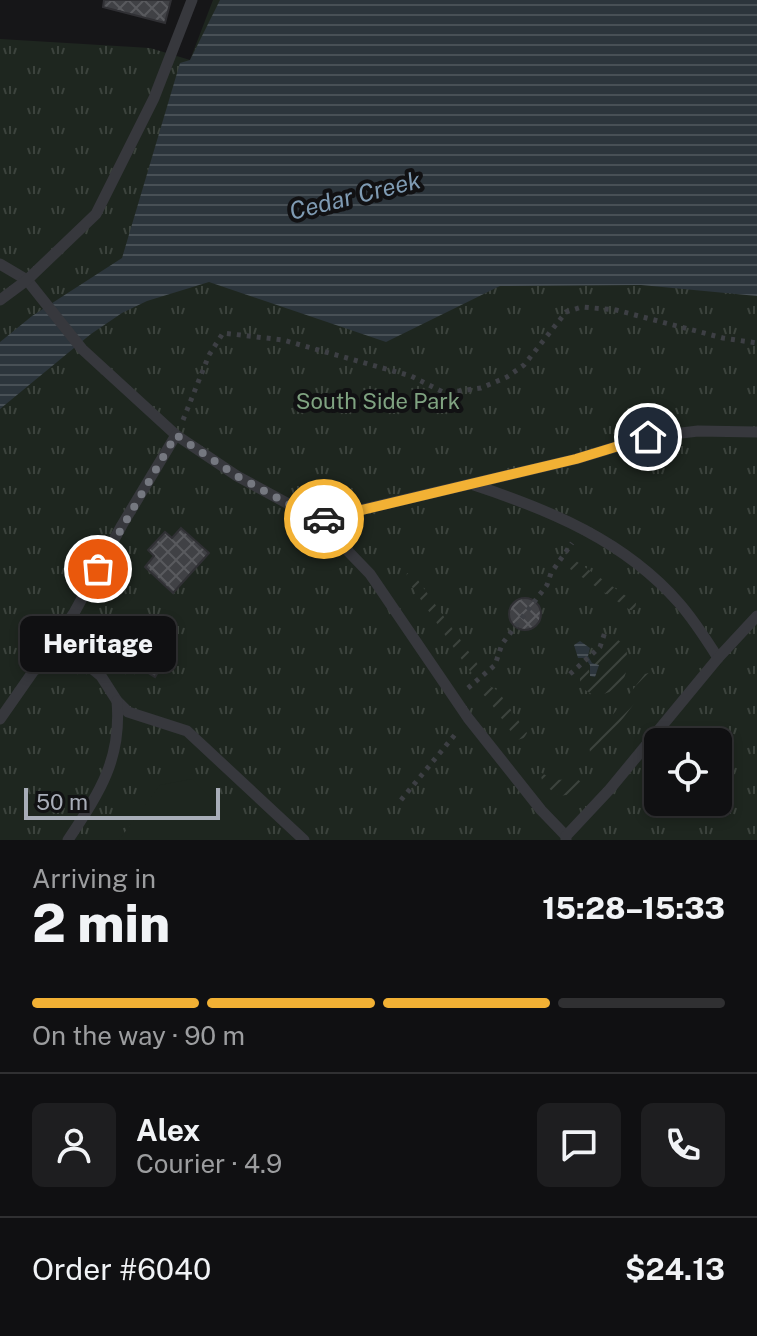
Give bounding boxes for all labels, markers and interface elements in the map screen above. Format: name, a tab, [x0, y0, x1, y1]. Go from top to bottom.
water label: Cedar Creek	[286, 165, 423, 225]
park label: South Side Park	[296, 388, 460, 414]
pin	[614, 403, 682, 471]
icon: home	[626, 415, 670, 459]
courier	[284, 479, 364, 559]
icon: car	[302, 497, 346, 541]
pin	[64, 535, 132, 603]
icon: bag	[76, 547, 120, 591]
callout: Heritage	[20, 617, 176, 673]
text: Heritage	[43, 628, 153, 659]
map controls	[644, 728, 732, 816]
button: locate	[644, 728, 732, 816]
scale bar	[24, 784, 220, 820]
text: 50 m	[36, 789, 88, 815]
text: Arriving in	[32, 863, 156, 894]
text: 15:28–15:33	[542, 890, 725, 926]
text: 2 min	[32, 893, 170, 954]
text: On the way · 90 m	[32, 1020, 245, 1051]
button: person	[32, 1103, 116, 1187]
button: chat	[537, 1103, 621, 1187]
button: phone	[641, 1103, 725, 1187]
text: Alex	[136, 1112, 200, 1148]
text: Courier · 4.9	[136, 1148, 282, 1179]
text: Order #6040	[32, 1251, 211, 1287]
text: $24.13	[625, 1251, 725, 1287]

